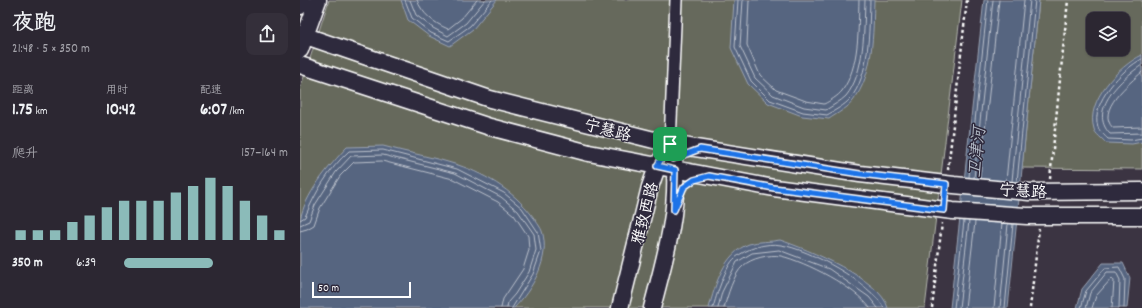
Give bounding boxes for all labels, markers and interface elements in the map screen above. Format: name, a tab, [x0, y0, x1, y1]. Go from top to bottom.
text: 夜跑	[12, 9, 56, 40]
map controls	[1086, 12, 1130, 56]
button: layers	[1086, 12, 1130, 56]
button: share	[246, 13, 288, 55]
text: 21:48 · 5 × 350 m	[12, 40, 90, 59]
text: 距离	[12, 83, 34, 99]
text: 用时	[106, 83, 128, 99]
text: 配速	[200, 83, 222, 99]
text: 1.75	[12, 99, 33, 123]
text: 10:42	[106, 99, 136, 123]
text: 6:07	[200, 99, 227, 123]
text: km	[33, 104, 48, 120]
text: /km	[227, 104, 245, 120]
street label: 宁慧路	[581, 114, 633, 148]
water label: 卫津河	[964, 123, 994, 179]
pin	[653, 127, 687, 161]
icon: arrive	[659, 133, 681, 155]
text: 157–164 m	[241, 144, 288, 163]
text: 爬升	[12, 145, 38, 164]
street label: 雅致西路	[628, 180, 665, 247]
street label: 宁慧路	[998, 180, 1047, 205]
text: 350 m	[12, 254, 43, 273]
text: 6:39	[76, 254, 96, 273]
scale bar	[312, 280, 411, 299]
text: 50 m	[318, 281, 339, 297]

